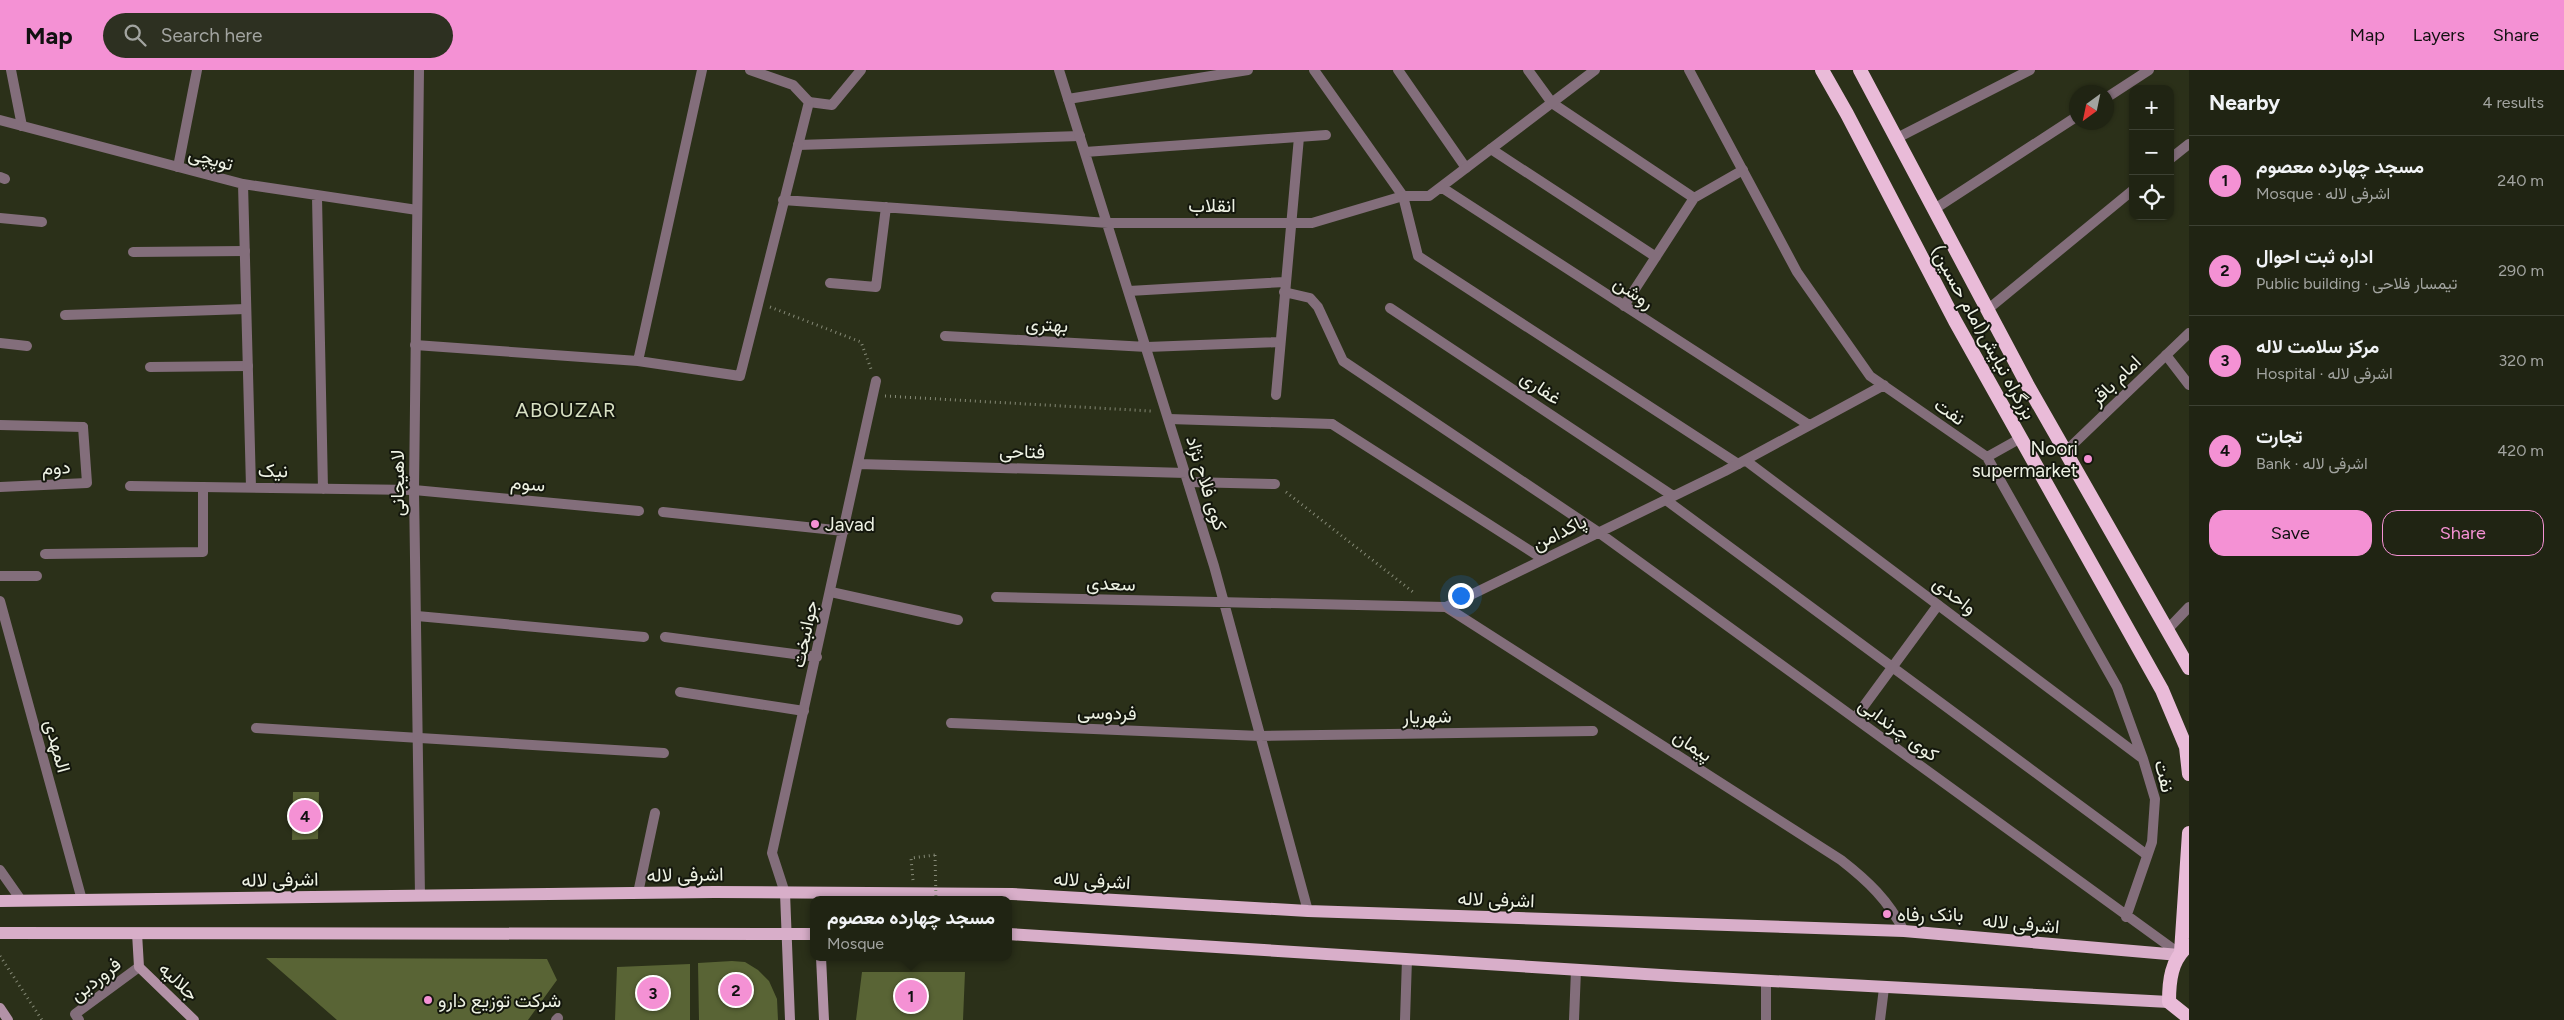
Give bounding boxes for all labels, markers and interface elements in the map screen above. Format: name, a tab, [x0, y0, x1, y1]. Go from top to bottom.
search box	[103, 13, 453, 58]
text: Map	[25, 21, 73, 50]
icon: search	[121, 21, 149, 49]
text: Search here	[161, 24, 262, 47]
text: Map	[2350, 24, 2385, 46]
text: Layers	[2413, 24, 2465, 46]
text: Share	[2493, 24, 2539, 46]
north arrow	[2069, 85, 2114, 130]
map controls	[2129, 85, 2174, 220]
button: +	[2129, 85, 2174, 130]
text: Nearby	[2209, 90, 2280, 115]
text: 4 results	[2483, 93, 2544, 112]
button: −	[2129, 130, 2174, 175]
street label: توپچی	[185, 141, 236, 177]
text: مسجد چهارده معصوم	[2256, 155, 2424, 178]
text: 1	[2222, 171, 2228, 190]
text: 240 m	[2497, 171, 2544, 190]
button: locate	[2129, 175, 2174, 220]
text: Mosque · اشرفی لاله	[2256, 184, 2390, 203]
street label: انقلاب	[1188, 194, 1236, 217]
street label: بزرگراه نیایش(امام حسین)	[1925, 241, 2041, 424]
text: اداره ثبت احوال	[2256, 245, 2373, 268]
text: 2	[2220, 261, 2230, 280]
text: 290 m	[2498, 261, 2544, 280]
street label: روشن	[1609, 271, 1658, 314]
text: Public building · تیمسار فلاحی	[2256, 274, 2457, 293]
street label: بهتری	[1025, 312, 1069, 337]
text: مرکز سلامت لاله	[2256, 335, 2379, 358]
street label: امام باقر	[2084, 351, 2146, 412]
text: 3	[2221, 351, 2229, 370]
text: 320 m	[2499, 351, 2544, 370]
text: Hospital · اشرفی لاله	[2256, 364, 2393, 383]
street label: غفاری	[1516, 366, 1565, 409]
street label: نفت	[1930, 393, 1970, 430]
district label: ABOUZAR	[515, 398, 617, 422]
text: تجارت	[2256, 425, 2303, 448]
street label: کوی فلاح نژاد	[1180, 433, 1232, 534]
place label: Noori supermarket	[1972, 437, 2078, 482]
street label: فتاحی	[999, 440, 1045, 463]
text: 4	[2220, 441, 2230, 460]
text: 420 m	[2497, 441, 2544, 460]
street label: لاهیجانی	[386, 450, 409, 516]
marker: Noori supermarket	[2082, 453, 2094, 465]
text: Bank · اشرفی لاله	[2256, 454, 2368, 473]
street label: دوم	[41, 455, 71, 481]
street label: نیک	[258, 459, 288, 482]
street label: سوم	[510, 471, 546, 497]
street label: پاکدامن	[1528, 509, 1591, 557]
button: Save	[2209, 510, 2372, 556]
button: Share	[2382, 510, 2544, 556]
place label: Javad	[825, 513, 875, 536]
marker: Javad	[809, 518, 821, 530]
street label: سعدی	[1086, 571, 1136, 596]
street label: واحدی	[1928, 571, 1981, 619]
your location	[1448, 583, 1474, 609]
street label: جوانبخت	[786, 598, 823, 670]
street label: کوی چرندابی	[1853, 693, 1943, 768]
street label: فردوسی	[1077, 700, 1137, 725]
street label: شهریار	[1401, 705, 1452, 728]
street label: المهدی	[39, 717, 76, 775]
street label: پیمان	[1668, 724, 1717, 768]
street label: نفت	[2149, 758, 2180, 795]
pin: 4	[289, 797, 321, 835]
street label: اشرفی لاله	[646, 862, 724, 887]
street label: اشرفی لاله	[241, 867, 319, 892]
street label: اشرفی لاله	[1053, 867, 1131, 894]
street label: اشرفی لاله	[1457, 887, 1535, 912]
popup	[810, 896, 1012, 961]
place label: بانک رفاه	[1897, 903, 1963, 926]
text: مسجد چهارده معصوم	[827, 906, 995, 929]
marker: بانک رفاه	[1881, 908, 1893, 920]
street label: اشرفی لاله	[1981, 909, 2060, 938]
text: Mosque	[827, 934, 884, 953]
street label: فروردین	[65, 952, 125, 1006]
street label: جلالیه	[154, 957, 203, 1006]
pin: 2	[720, 971, 752, 1009]
pin: 3	[637, 974, 669, 1012]
pin: 1	[895, 977, 927, 1015]
place label: شرکت توزیع دارو	[438, 989, 561, 1014]
marker: شرکت توزیع دارو	[422, 994, 434, 1006]

